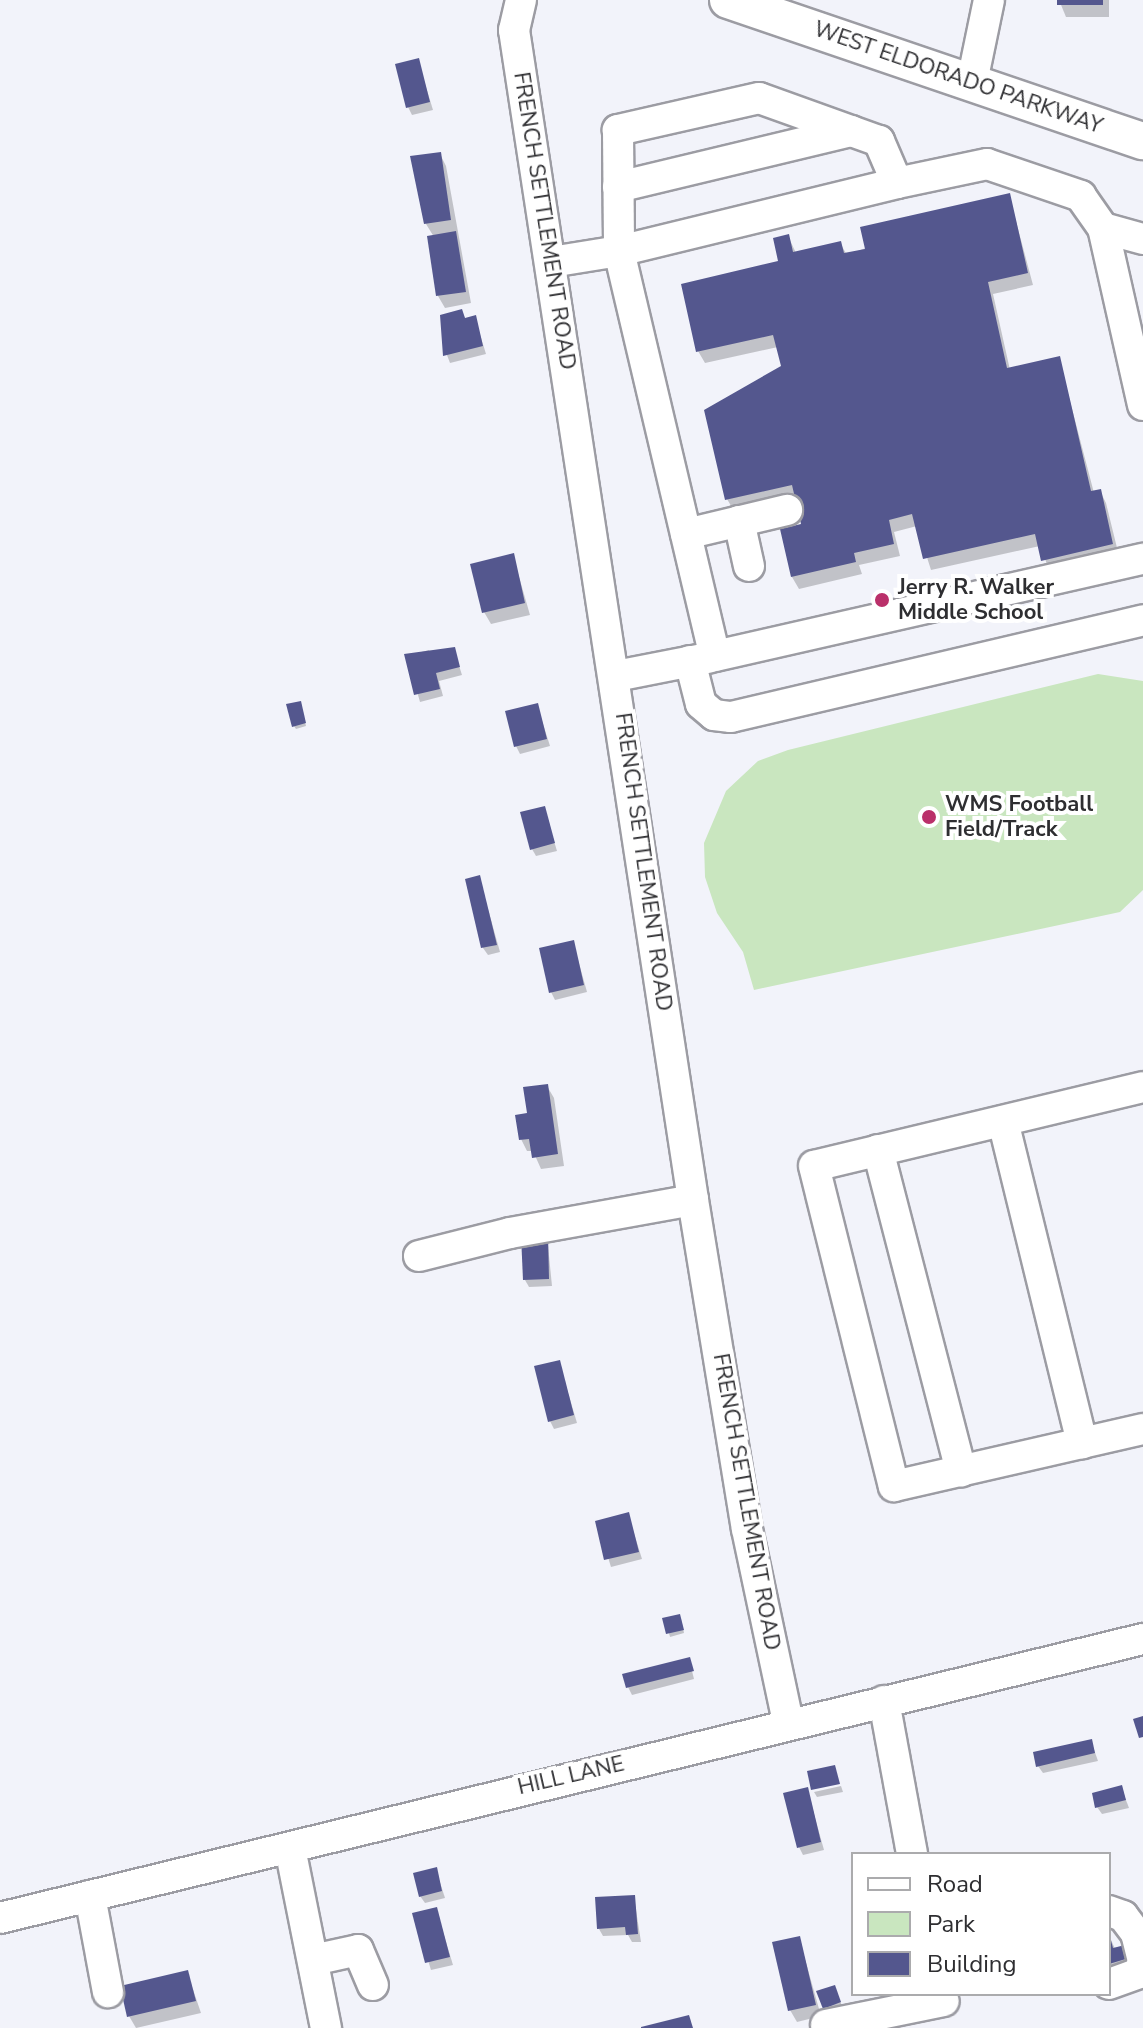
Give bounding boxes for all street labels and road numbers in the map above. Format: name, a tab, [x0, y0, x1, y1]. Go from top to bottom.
street label: WEST ELDORADO PARKWAY	[810, 16, 1106, 140]
street label: FRENCH SETTLEMENT ROAD	[507, 70, 581, 372]
street label: FRENCH SETTLEMENT ROAD	[609, 711, 677, 1013]
street label: FRENCH SETTLEMENT ROAD	[707, 1351, 785, 1653]
street label: HILL LANE	[515, 1751, 627, 1801]

